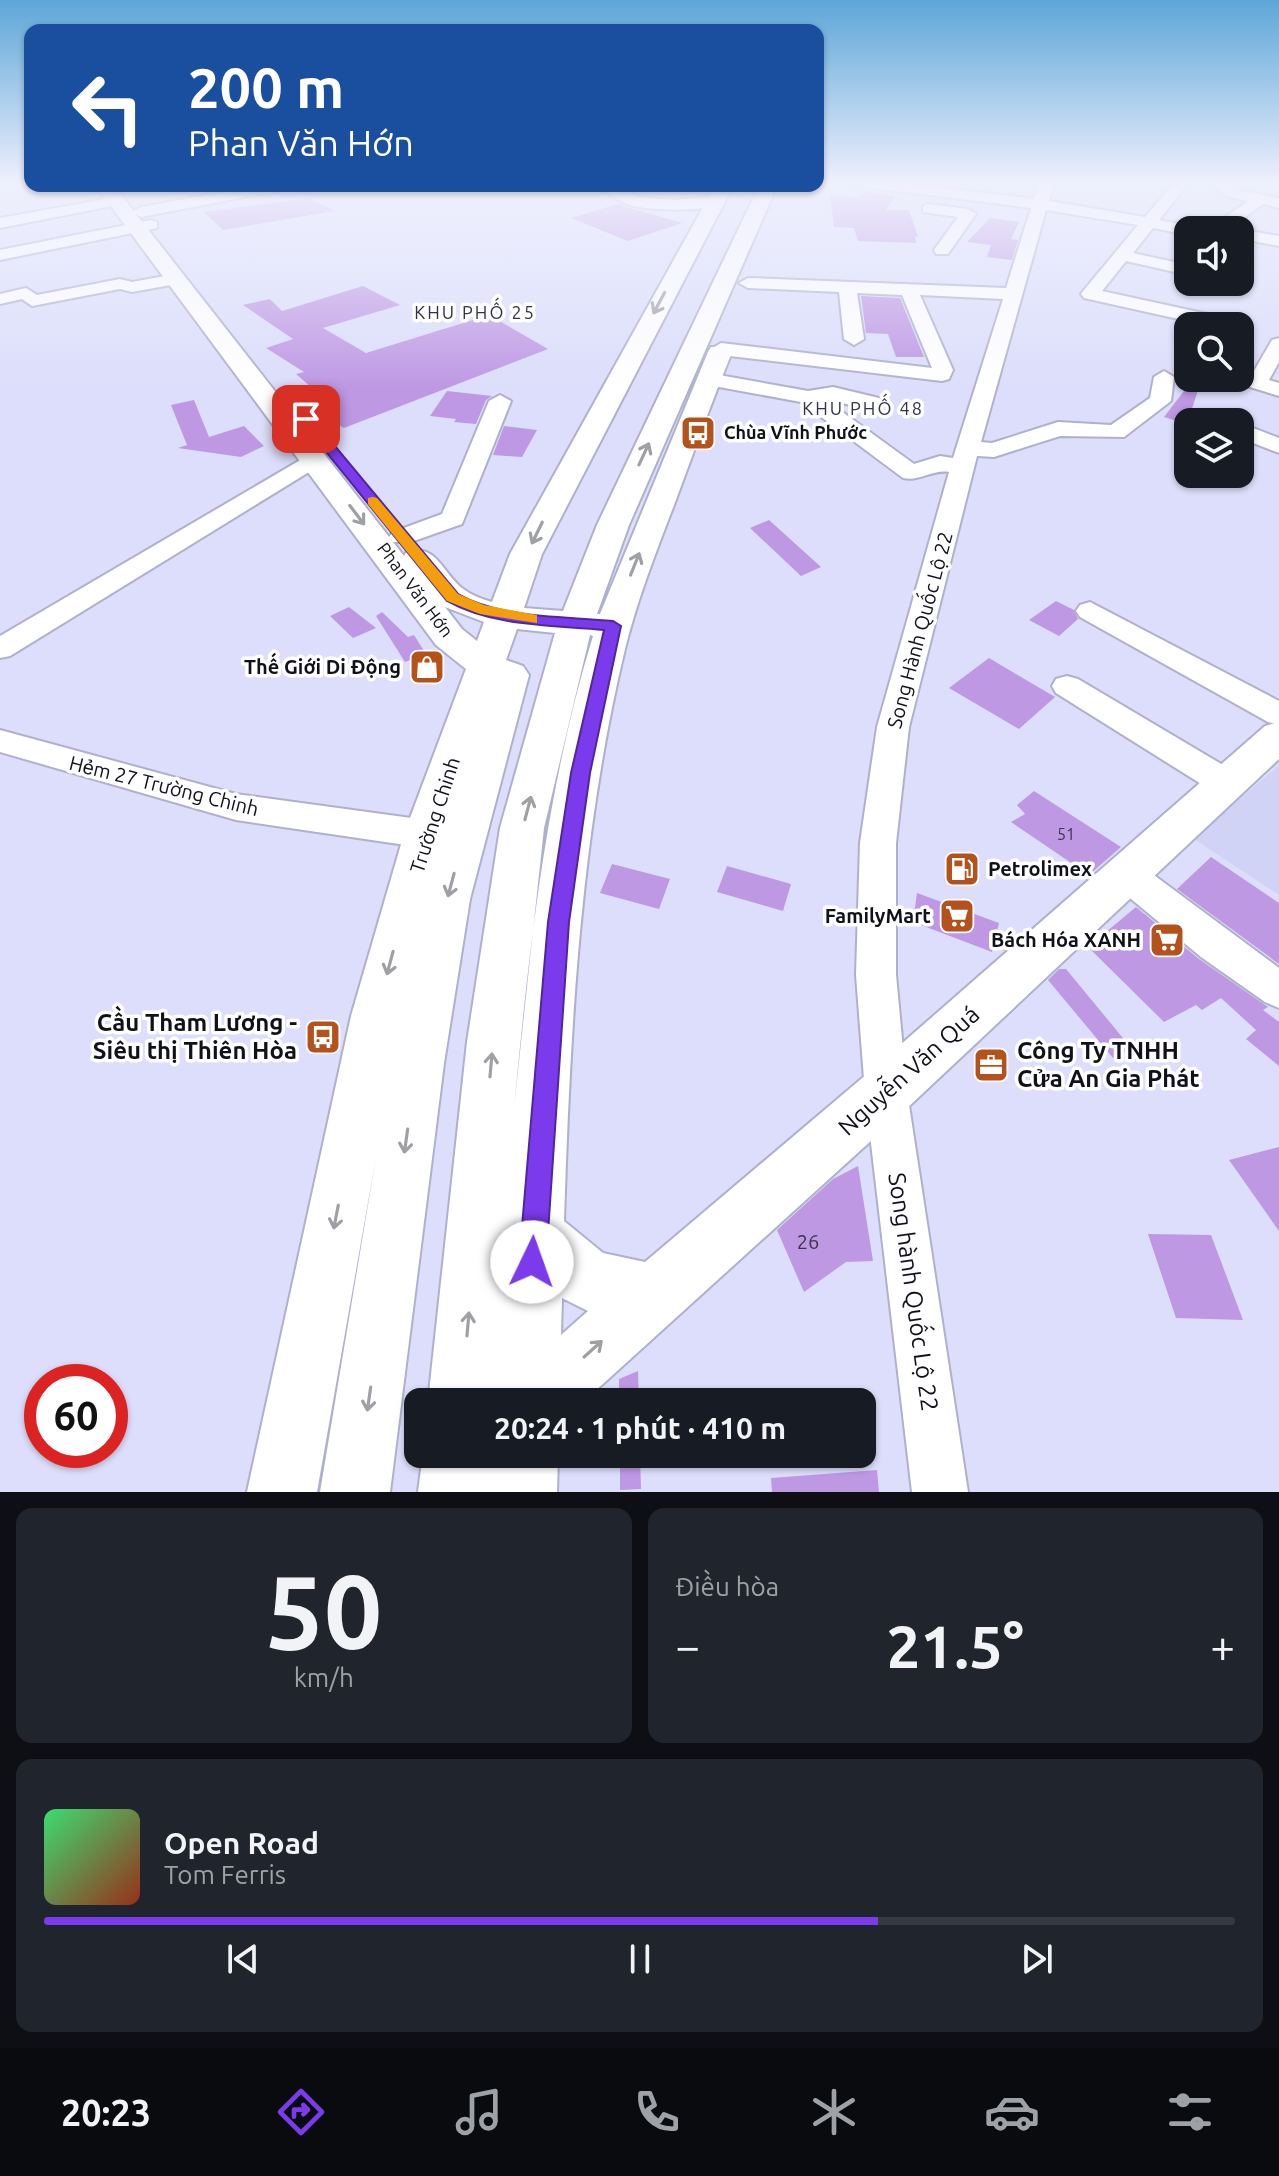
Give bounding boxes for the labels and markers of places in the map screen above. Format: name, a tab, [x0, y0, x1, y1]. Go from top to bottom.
pin	[272, 385, 340, 453]
bus stop icon: Chùa Vĩnh Phước	[679, 414, 717, 452]
place label: Chùa Vĩnh Phước	[724, 422, 867, 442]
shop icon: Thế Giới Di Động	[408, 648, 446, 686]
place label: Thế Giới Di Động	[244, 652, 401, 678]
fuel station icon: Petrolimex	[943, 850, 981, 888]
place label: Petrolimex	[988, 857, 1092, 880]
supermarket icon: FamilyMart	[938, 897, 976, 935]
place label: FamilyMart	[825, 904, 931, 927]
supermarket icon: Bách Hóa XANH	[1148, 921, 1186, 959]
place label: Bách Hóa XANH	[991, 928, 1141, 951]
place label: Cầu Tham Lương - Siêu thị Thiên Hòa	[93, 1005, 297, 1064]
bus stop icon: Cầu Tham Lương - Siêu thị Thiên Hòa	[304, 1018, 342, 1056]
place label: Công Ty TNHH Cửa An Gia Phát	[1017, 1037, 1200, 1092]
office icon: Công Ty TNHH Cửa An Gia Phát	[972, 1046, 1010, 1084]

